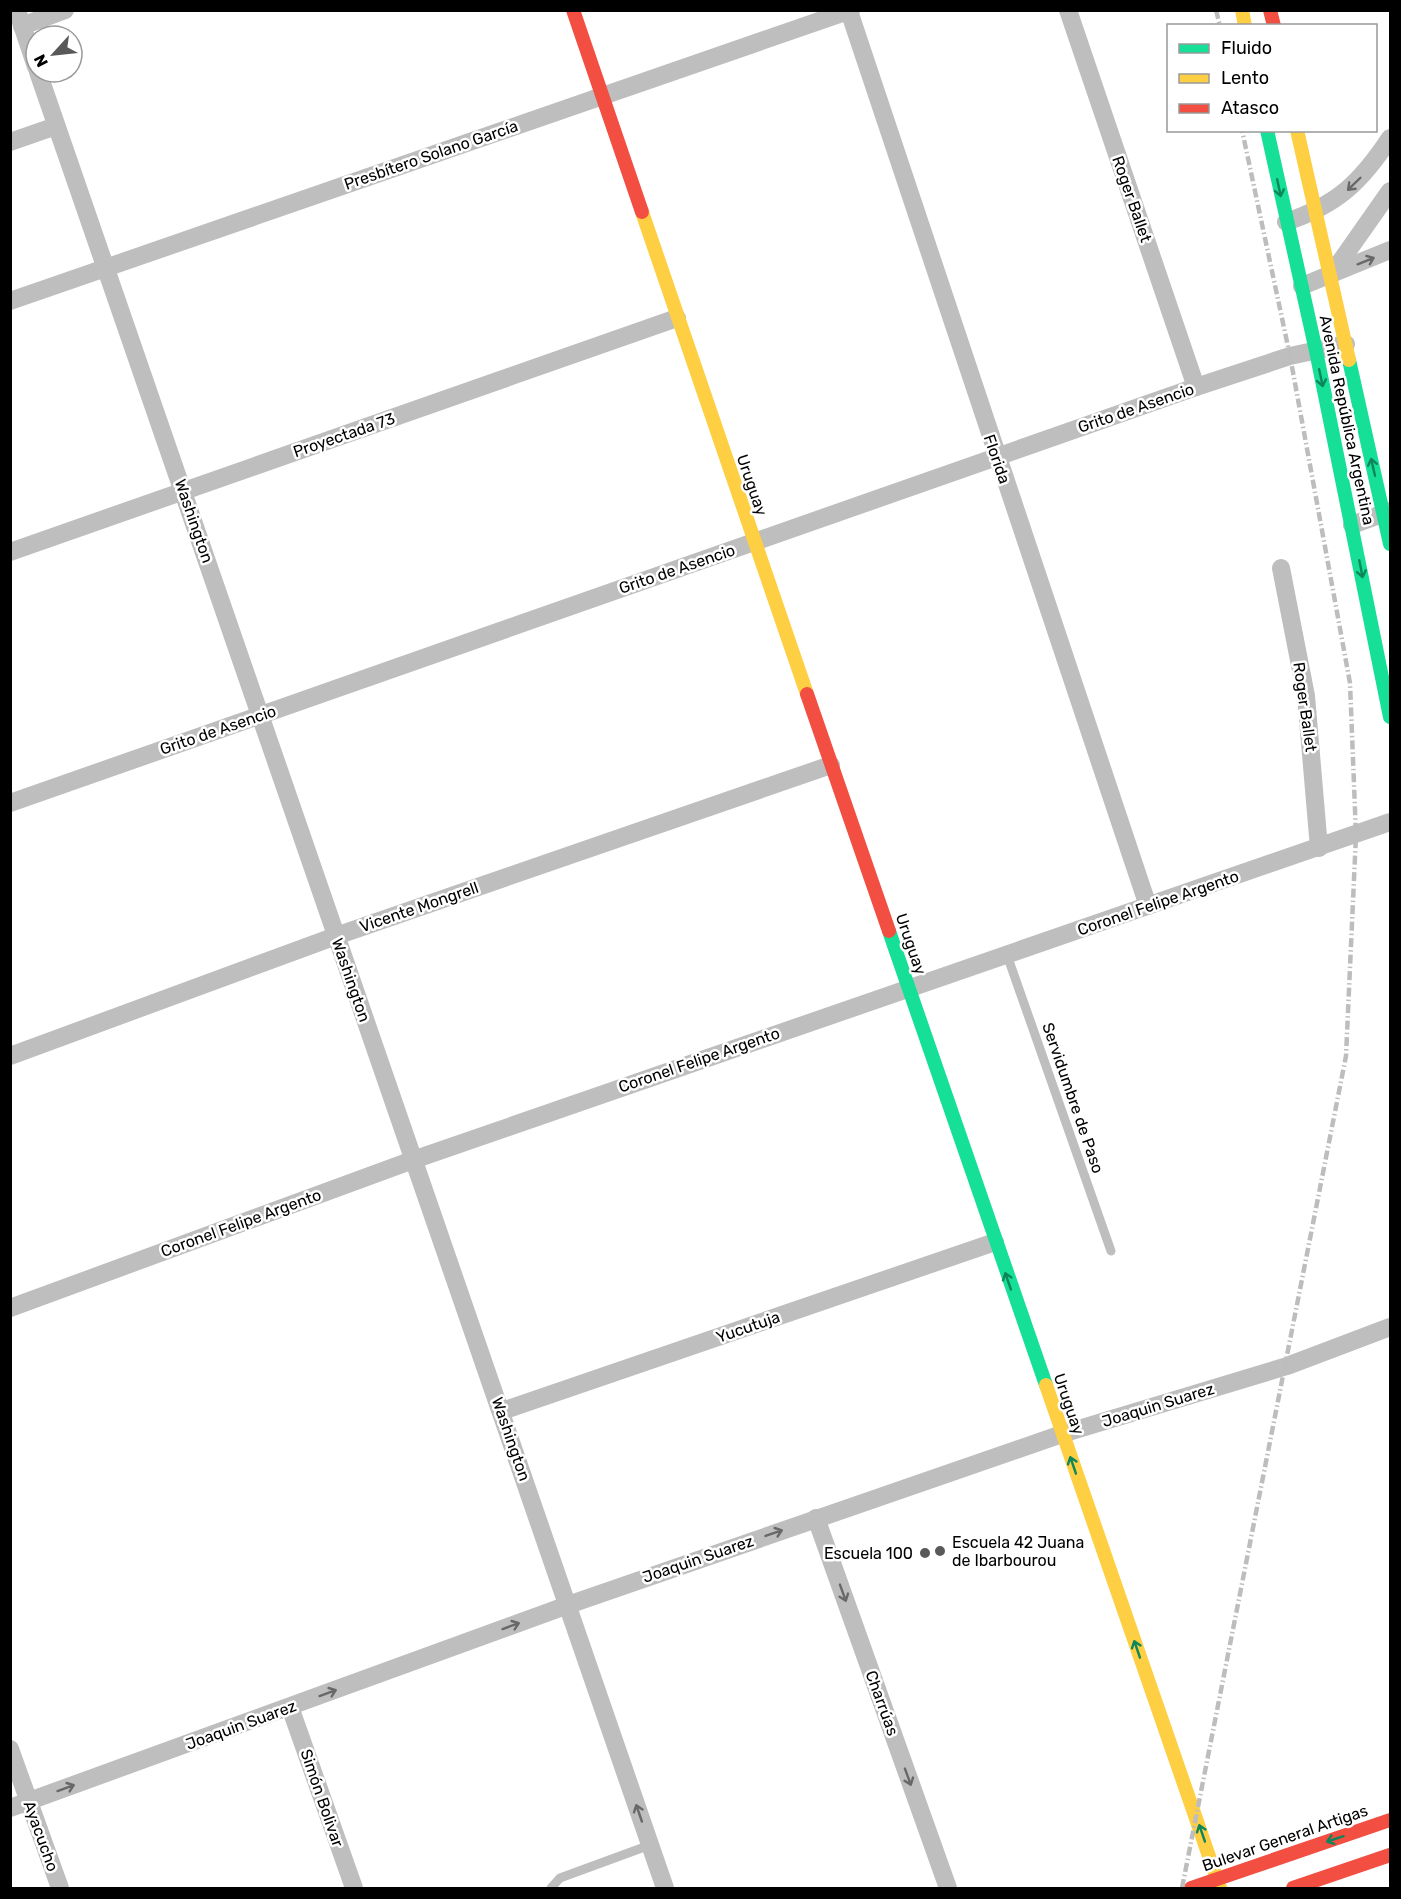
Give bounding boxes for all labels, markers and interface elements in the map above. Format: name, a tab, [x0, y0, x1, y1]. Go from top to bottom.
north arrow	[24, 24, 84, 84]
legend	[1167, 24, 1377, 132]
text: Fluido	[1221, 37, 1272, 59]
text: N	[30, 51, 52, 70]
text: Lento	[1221, 67, 1269, 89]
text: Atasco	[1221, 97, 1279, 119]
street label: Presbítero Solano García	[341, 116, 521, 194]
street label: Roger Ballet	[1108, 153, 1156, 245]
one-way arrow	[1274, 177, 1285, 197]
one-way arrow	[1347, 177, 1362, 191]
one-way arrow	[1356, 255, 1375, 266]
street label: Avenida República Argentina	[1315, 313, 1379, 527]
one-way arrow	[1316, 368, 1327, 387]
street label: Grito de Asencio	[1075, 379, 1197, 437]
street label: Proyectada 73	[291, 409, 397, 461]
street label: Florida	[980, 432, 1014, 486]
street label: Uruguay	[733, 452, 771, 518]
one-way arrow	[1367, 457, 1379, 476]
street label: Washington	[171, 477, 217, 565]
street label: Grito de Asencio	[616, 540, 738, 598]
one-way arrow	[1355, 559, 1367, 578]
street label: Roger Ballet	[1289, 661, 1321, 753]
street label: Grito de Asencio	[157, 701, 279, 759]
street label: Coronel Felipe Argento	[1075, 866, 1241, 940]
street label: Vicente Mongrell	[357, 878, 481, 936]
street label: Uruguay	[892, 911, 930, 977]
street label: Washington	[328, 936, 374, 1024]
street label: Servidumbre de Paso	[1038, 1020, 1108, 1176]
street label: Coronel Felipe Argento	[616, 1023, 782, 1097]
street label: Coronel Felipe Argento	[158, 1185, 324, 1261]
one-way arrow	[1002, 1272, 1013, 1291]
street label: Yucutuja	[714, 1307, 782, 1347]
street label: Uruguay	[1050, 1371, 1088, 1437]
street label: Joaquin Suarez	[1100, 1379, 1216, 1431]
street label: Washington	[488, 1395, 534, 1483]
one-way arrow	[1066, 1456, 1077, 1475]
one-way arrow	[764, 1527, 783, 1538]
street label: Joaquin Suarez	[640, 1531, 756, 1587]
place label: Escuela 42 Juana de Ibarbourou	[952, 1533, 1084, 1570]
place label: Escuela 100	[824, 1544, 913, 1563]
marker: Escuela 42 Juana de Ibarbourou	[933, 1544, 947, 1558]
marker: Escuela 100	[918, 1546, 932, 1560]
one-way arrow	[839, 1583, 850, 1602]
one-way arrow	[501, 1619, 520, 1630]
one-way arrow	[1131, 1640, 1142, 1659]
street label: Charrúas	[861, 1668, 903, 1738]
one-way arrow	[318, 1687, 337, 1698]
street label: Joaquin Suarez	[183, 1696, 299, 1754]
street label: Simón Bolivar	[296, 1747, 348, 1849]
one-way arrow	[904, 1767, 915, 1786]
one-way arrow	[56, 1782, 75, 1793]
street label: Ayacucho	[19, 1798, 63, 1874]
street label: Bulevar General Artigas	[1200, 1801, 1370, 1875]
one-way arrow	[633, 1804, 644, 1823]
one-way arrow	[1195, 1824, 1206, 1843]
one-way arrow	[1326, 1834, 1345, 1845]

